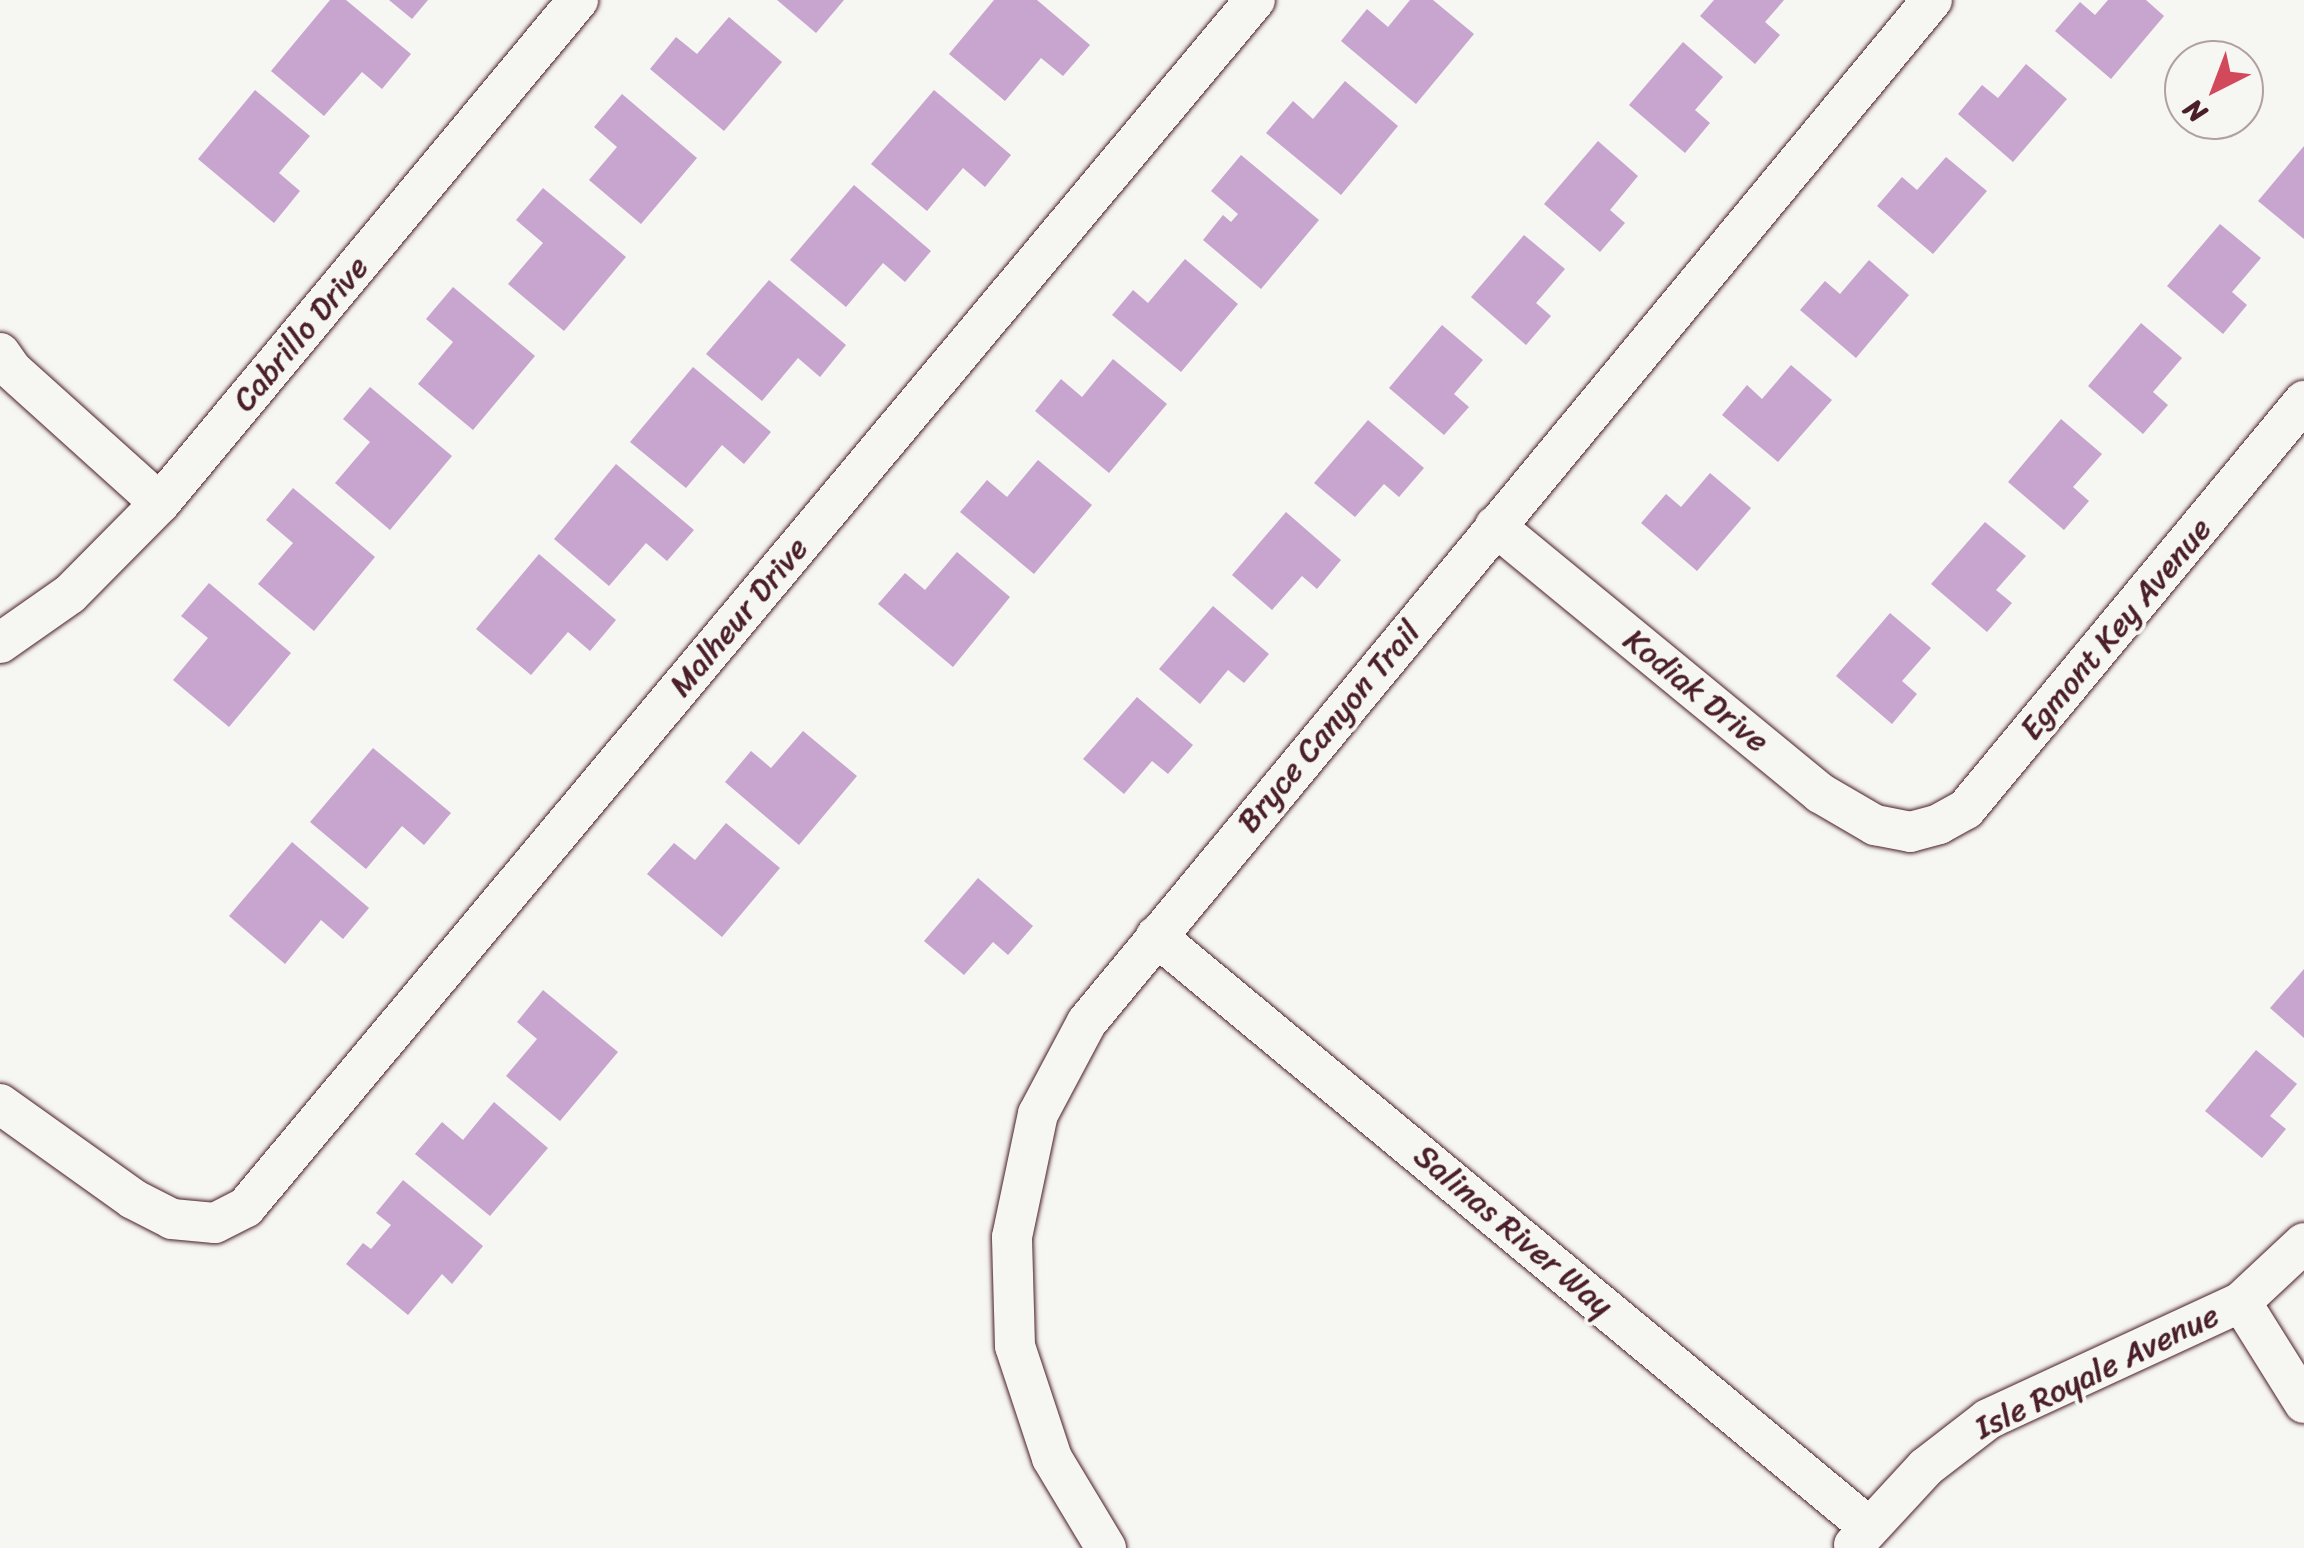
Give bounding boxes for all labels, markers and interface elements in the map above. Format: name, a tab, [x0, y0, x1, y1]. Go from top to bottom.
north arrow	[2164, 40, 2264, 140]
text: N	[2171, 86, 2219, 136]
street label: Cabrillo Drive	[225, 249, 377, 419]
street label: Egmont Key Avenue	[2012, 510, 2220, 748]
street label: Malheur Drive	[661, 530, 817, 704]
street label: Bryce Canyon Trail	[1229, 613, 1429, 841]
street label: Kodiak Drive	[1616, 621, 1776, 761]
street label: Salinas River Way	[1406, 1137, 1620, 1325]
street label: Isle Royale Avenue	[1970, 1297, 2224, 1447]

